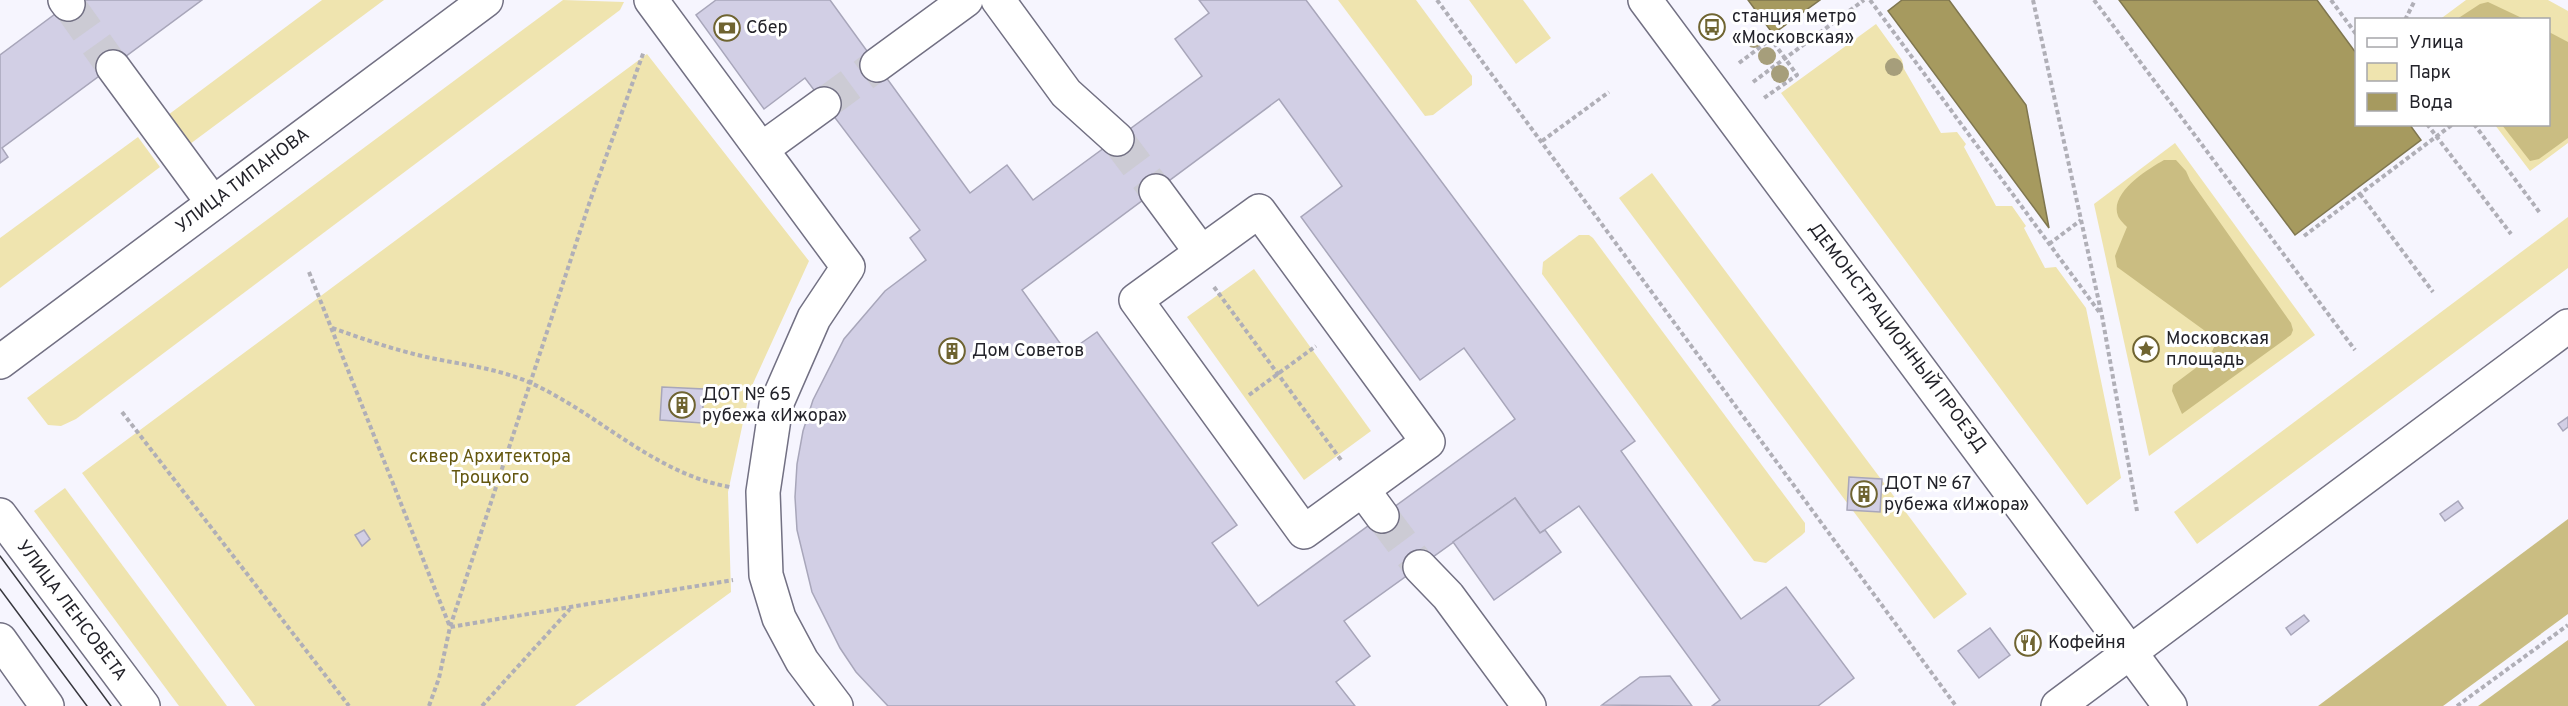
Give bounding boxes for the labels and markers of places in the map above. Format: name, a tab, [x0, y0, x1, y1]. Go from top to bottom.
place label: станция метро «Московская»	[1732, 6, 1857, 50]
bus stop icon: станция метро «Московская»	[1697, 12, 1727, 42]
bank icon: Сбер	[712, 13, 742, 43]
place label: Сбер	[746, 17, 788, 40]
place label: Московская площадь	[2166, 328, 2269, 372]
place icon: Московская площадь	[2131, 334, 2161, 364]
building icon: Дом Советов	[937, 336, 967, 366]
place label: Дом Советов	[972, 340, 1084, 363]
place label: ДОТ № 65 рубежа «Ижора»	[702, 384, 847, 428]
building icon: ДОТ № 65 рубежа «Ижора»	[667, 390, 697, 420]
place label: ДОТ № 67 рубежа «Ижора»	[1884, 473, 2029, 517]
building icon: ДОТ № 67 рубежа «Ижора»	[1849, 479, 1879, 509]
restaurant icon: Кофейня	[2013, 628, 2043, 658]
place label: Кофейня	[2048, 632, 2126, 655]

